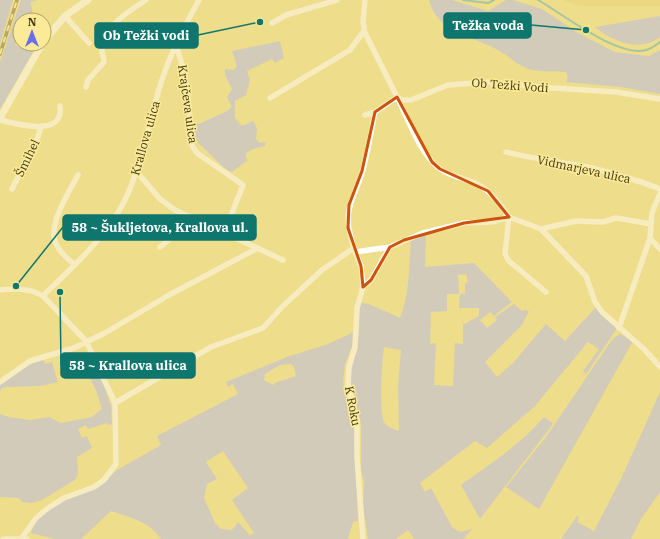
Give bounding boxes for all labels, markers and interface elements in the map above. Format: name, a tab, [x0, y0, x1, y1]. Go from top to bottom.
north arrow	[12, 12, 52, 52]
callout: Težka voda	[444, 13, 531, 38]
text: N	[28, 15, 37, 29]
text: Težka voda	[452, 17, 524, 34]
callout: Ob Težki vodi	[95, 23, 198, 48]
text: Ob Težki vodi	[103, 27, 190, 44]
street label: Krajčeva ulica	[175, 64, 201, 145]
street label: Ob Težki Vodi	[471, 75, 549, 95]
street label: Krallova ulica	[127, 98, 163, 177]
street label: Šmihel	[12, 136, 43, 179]
street label: Vidmarjeva ulica	[536, 152, 633, 186]
callout: 58 ~ Šukljetova, Krallova ul.	[63, 215, 256, 240]
text: 58 ~ Šukljetova, Krallova ul.	[72, 219, 248, 236]
callout: 58 ~ Krallova ulica	[61, 353, 195, 378]
text: 58 ~ Krallova ulica	[69, 357, 187, 374]
street label: K Roku	[342, 385, 364, 428]

